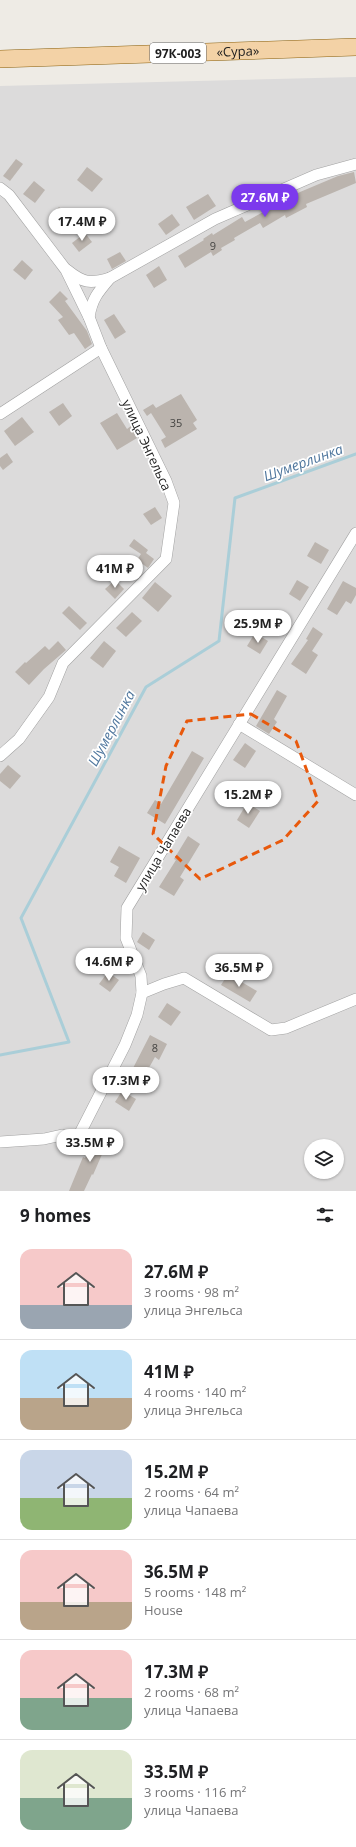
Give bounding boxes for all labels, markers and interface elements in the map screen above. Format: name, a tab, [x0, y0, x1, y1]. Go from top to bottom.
street label: «Сура»	[216, 41, 260, 61]
road number: 97К-003	[150, 43, 206, 63]
pin: 27.6M ₽	[228, 184, 302, 218]
text: 27.6M ₽	[240, 188, 290, 206]
pin: 17.4M ₽	[45, 208, 119, 242]
text: 17.4M ₽	[57, 212, 107, 230]
house number: 9	[210, 238, 216, 253]
street label: улица Энгельса	[118, 396, 176, 494]
house number: 35	[170, 415, 182, 430]
water label: Шумерлинка	[261, 439, 345, 485]
pin: 41M ₽	[87, 555, 143, 589]
text: 41M ₽	[96, 559, 134, 577]
pin: 25.9M ₽	[221, 610, 295, 644]
text: 25.9M ₽	[233, 614, 283, 632]
water label: Шумерлинка	[83, 687, 139, 769]
pin: 15.2M ₽	[211, 781, 285, 815]
text: 15.2M ₽	[223, 785, 273, 803]
street label: улица Чапаева	[131, 804, 195, 894]
pin: 14.6M ₽	[72, 948, 146, 982]
text: 14.6M ₽	[84, 952, 134, 970]
pin: 36.5M ₽	[202, 954, 276, 988]
text: 36.5M ₽	[214, 958, 264, 976]
house number: 8	[152, 1040, 158, 1055]
pin: 17.3M ₽	[89, 1067, 163, 1101]
text: 17.3M ₽	[101, 1071, 151, 1089]
pin: 33.5M ₽	[53, 1129, 127, 1163]
text: 33.5M ₽	[65, 1133, 115, 1151]
map controls	[304, 1139, 344, 1179]
button: layers	[304, 1139, 344, 1179]
text: 9 homes	[20, 1204, 91, 1227]
icon: filters	[314, 1204, 336, 1226]
text: 27.6M ₽	[144, 1260, 208, 1283]
icon: home	[52, 1265, 100, 1313]
text: 3 rooms · 98 m²	[144, 1283, 239, 1301]
text: улица Энгельса	[144, 1301, 243, 1319]
text: 41M ₽	[144, 1360, 194, 1383]
icon: home	[52, 1366, 100, 1414]
text: 4 rooms · 140 m²	[144, 1383, 246, 1401]
text: улица Энгельса	[144, 1401, 243, 1419]
text: 15.2M ₽	[144, 1460, 208, 1483]
icon: home	[52, 1466, 100, 1514]
text: 2 rooms · 64 m²	[144, 1483, 239, 1501]
text: улица Чапаева	[144, 1501, 238, 1519]
text: 36.5M ₽	[144, 1560, 208, 1583]
icon: home	[52, 1566, 100, 1614]
text: 5 rooms · 148 m²	[144, 1583, 246, 1601]
text: House	[144, 1601, 183, 1619]
text: 17.3M ₽	[144, 1660, 208, 1683]
icon: home	[52, 1666, 100, 1714]
text: 2 rooms · 68 m²	[144, 1683, 239, 1701]
text: улица Чапаева	[144, 1701, 238, 1719]
text: 33.5M ₽	[144, 1760, 208, 1783]
icon: home	[52, 1766, 100, 1814]
text: 3 rooms · 116 m²	[144, 1783, 246, 1801]
text: улица Чапаева	[144, 1801, 238, 1819]

